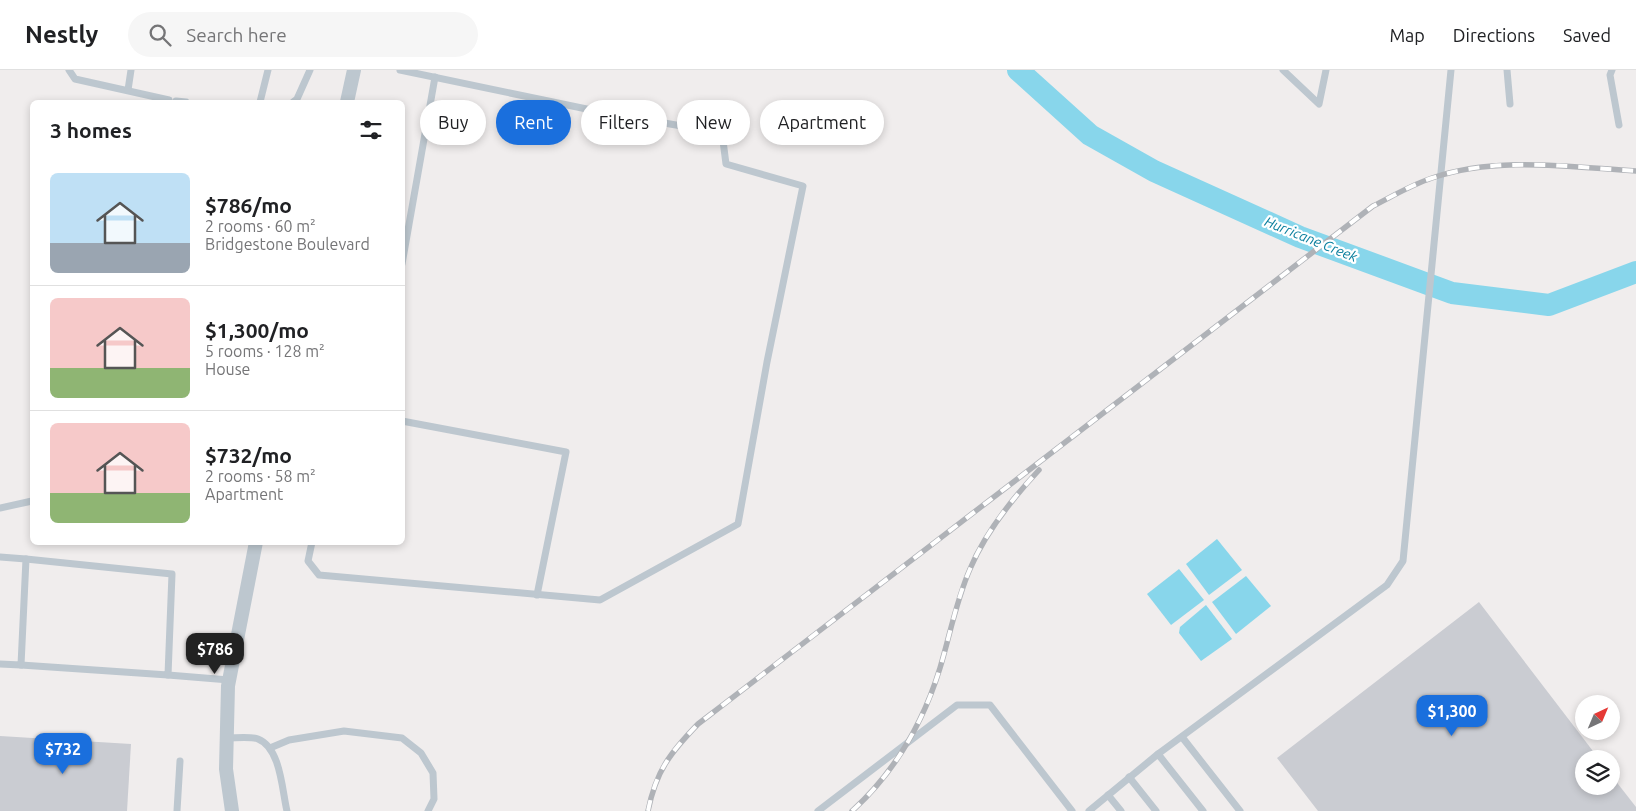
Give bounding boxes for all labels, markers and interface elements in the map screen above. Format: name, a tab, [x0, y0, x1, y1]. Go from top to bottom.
search box	[128, 12, 478, 57]
text: Nestly	[25, 21, 98, 48]
icon: search	[146, 21, 174, 49]
text: Search here	[186, 24, 287, 46]
text: Map	[1389, 25, 1425, 45]
text: Directions	[1453, 25, 1535, 45]
text: Saved	[1563, 25, 1611, 45]
chip: Buy	[420, 100, 486, 145]
chip: Rent	[496, 100, 571, 145]
chip: Filters	[581, 100, 667, 145]
chip: New	[677, 100, 750, 145]
chip: Apartment	[760, 100, 884, 145]
icon: filters	[357, 116, 385, 144]
text: 3 homes	[50, 118, 132, 142]
icon: home	[90, 193, 150, 253]
text: $786/mo	[205, 193, 292, 217]
water label: Hurricane Creek	[1262, 213, 1360, 265]
text: 2 rooms · 60 m²	[205, 217, 316, 235]
text: Bridgestone Boulevard	[205, 235, 370, 253]
icon: home	[90, 318, 150, 378]
text: $1,300/mo	[205, 318, 309, 342]
text: 5 rooms · 128 m²	[205, 342, 325, 360]
text: House	[205, 360, 250, 378]
icon: home	[90, 443, 150, 503]
text: $732/mo	[205, 443, 292, 467]
text: 2 rooms · 58 m²	[205, 467, 316, 485]
text: Apartment	[205, 485, 283, 503]
pin: $786	[185, 632, 245, 675]
text: $786	[197, 640, 233, 658]
pin: $1,300	[1411, 694, 1493, 737]
north arrow	[1575, 695, 1620, 740]
map controls	[1575, 695, 1620, 795]
text: $1,300	[1427, 702, 1477, 720]
pin: $732	[33, 732, 93, 775]
text: $732	[45, 740, 81, 758]
button: layers	[1575, 750, 1620, 795]

